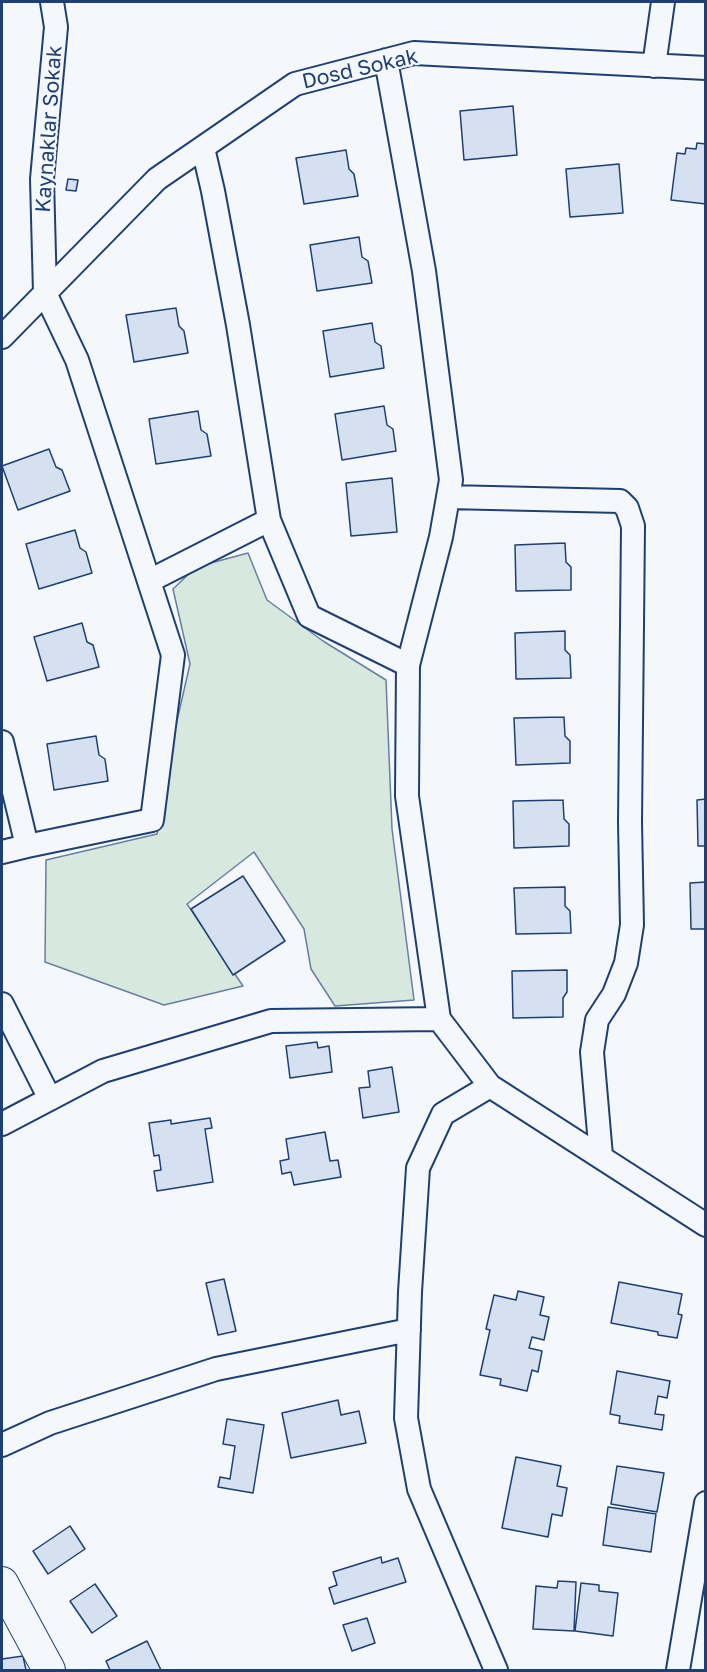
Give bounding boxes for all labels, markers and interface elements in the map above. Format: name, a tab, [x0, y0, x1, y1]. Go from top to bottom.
street label: Dosd Sokak	[300, 43, 420, 95]
street label: Kaynaklar Sokak	[31, 45, 67, 213]

